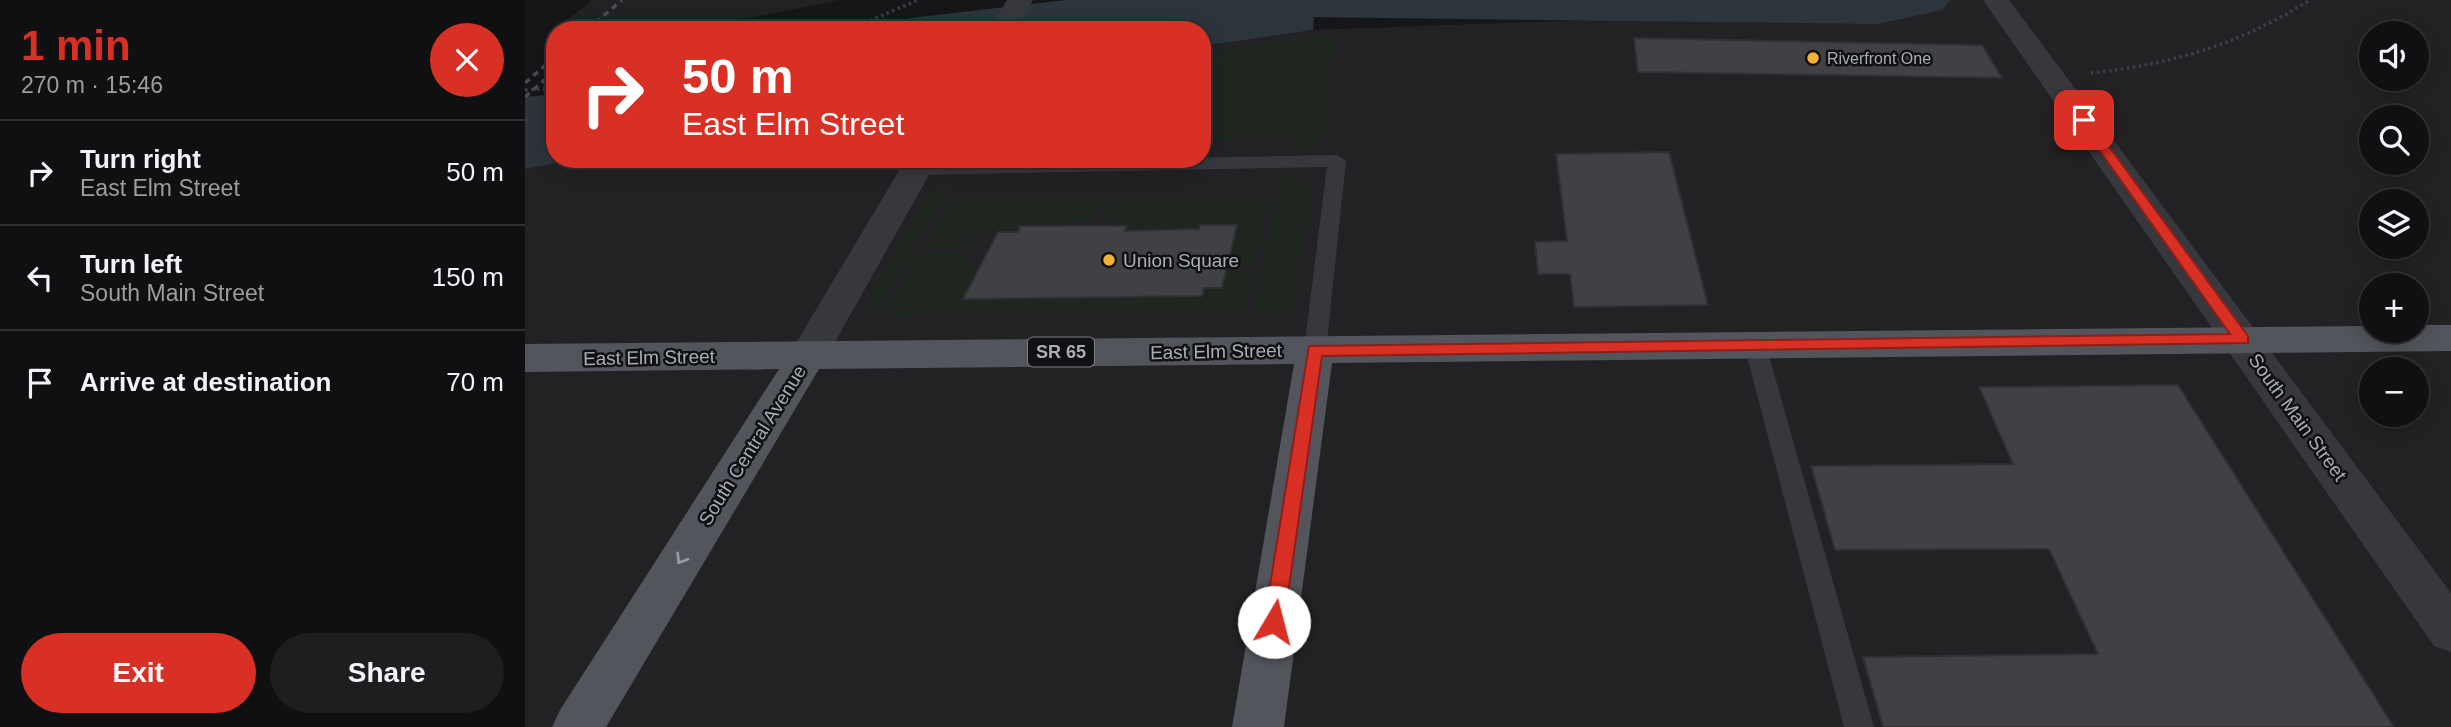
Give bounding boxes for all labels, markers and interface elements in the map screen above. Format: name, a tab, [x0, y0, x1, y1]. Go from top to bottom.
map controls	[2359, 21, 2429, 427]
button: sound	[2359, 21, 2429, 91]
text: 1 min	[21, 22, 131, 69]
button: close	[430, 23, 504, 97]
icon: right	[567, 49, 658, 140]
text: 50 m	[682, 49, 794, 103]
marker: Riverfront One	[1805, 50, 1821, 66]
place label: Riverfront One	[1827, 50, 1931, 67]
text: 270 m · 15:46	[21, 72, 163, 98]
pin	[2054, 90, 2114, 150]
icon: arrive	[2065, 101, 2103, 139]
button: search	[2359, 105, 2429, 175]
text: East Elm Street	[682, 106, 904, 142]
text: Turn right	[80, 144, 201, 174]
icon: right	[21, 154, 59, 192]
text: 50 m	[446, 157, 504, 187]
text: East Elm Street	[80, 175, 240, 201]
button: layers	[2359, 189, 2429, 259]
text: Turn left	[80, 249, 182, 279]
place label: Union Square	[1123, 250, 1239, 271]
marker: Union Square	[1101, 252, 1117, 268]
icon: left	[21, 259, 59, 297]
text: 150 m	[432, 262, 504, 292]
button: +	[2359, 273, 2429, 343]
text: South Main Street	[80, 280, 264, 306]
road number: SR 65	[1028, 338, 1094, 366]
street label: East Elm Street	[1150, 340, 1283, 363]
street label: East Elm Street	[583, 346, 716, 369]
street label: South Main Street	[2244, 350, 2351, 486]
button: −	[2359, 357, 2429, 427]
street label: South Central Avenue	[695, 361, 810, 529]
icon: arrive	[21, 364, 59, 402]
text: Arrive at destination	[80, 367, 331, 397]
text: 70 m	[446, 367, 504, 397]
one-way arrow	[677, 552, 690, 565]
position arrow	[1237, 585, 1311, 659]
button: Exit	[21, 633, 256, 713]
button: Share	[270, 633, 504, 713]

